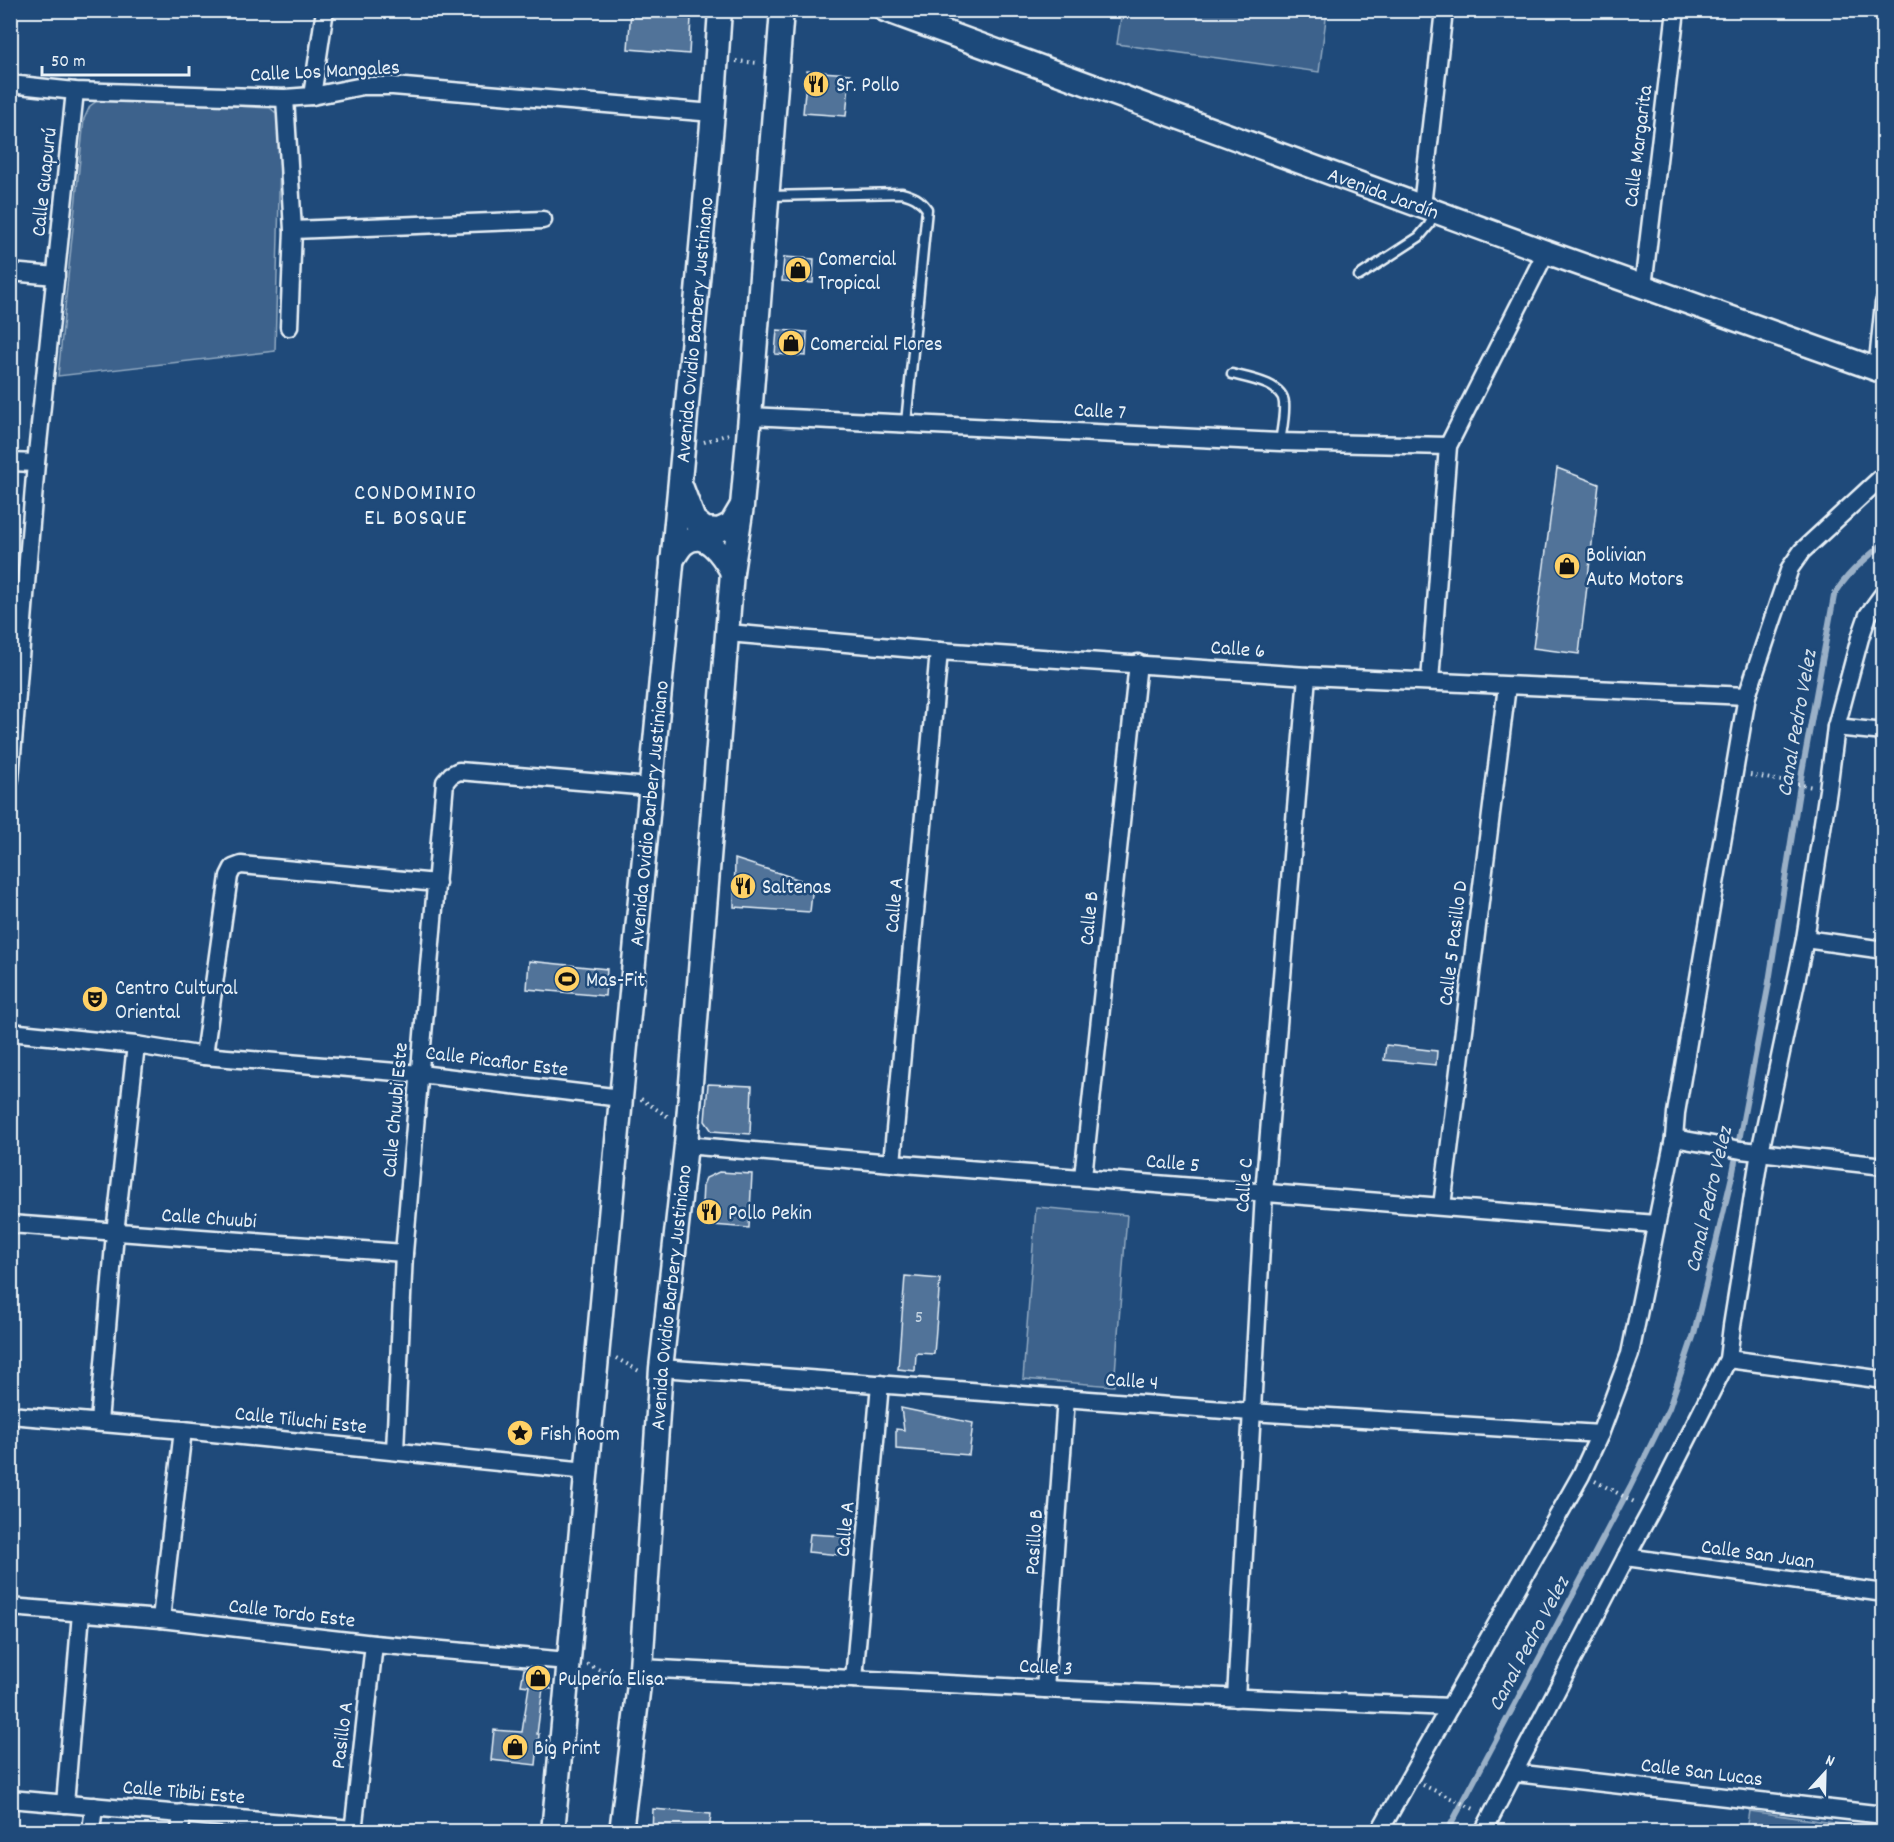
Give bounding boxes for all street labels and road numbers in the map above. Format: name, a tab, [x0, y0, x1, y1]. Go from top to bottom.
street label: Calle Los Mangales	[250, 54, 401, 92]
street label: Calle Margarita	[1618, 83, 1662, 209]
street label: Calle Guapurú	[25, 126, 67, 238]
street label: Avenida Jardín	[1323, 161, 1442, 229]
street label: Avenida Ovidio Barbery Justiniano	[670, 196, 723, 464]
street label: Calle 7	[1073, 397, 1127, 429]
street label: Calle 6	[1210, 634, 1266, 668]
street label: Avenida Ovidio Barbery Justiniano	[624, 679, 679, 948]
street label: Calle A	[879, 876, 913, 934]
street label: Calle 5 Pasillo D	[1432, 879, 1478, 1008]
street label: Calle B	[1073, 890, 1109, 947]
street label: Calle Picaflor Este	[423, 1039, 570, 1087]
street label: Calle Chuubi Este	[376, 1041, 418, 1179]
street label: Calle 5	[1145, 1148, 1201, 1182]
street label: Calle C	[1229, 1157, 1263, 1214]
street label: Avenida Ovidio Barbery Justiniano	[645, 1163, 702, 1431]
street label: Calle Chuubi	[160, 1202, 258, 1238]
street label: Calle 4	[1104, 1366, 1159, 1400]
street label: Calle Tiluchi Este	[233, 1400, 368, 1444]
street label: Calle A	[830, 1500, 864, 1558]
street label: Pasillo B	[1019, 1508, 1053, 1576]
street label: Calle San Juan	[1699, 1533, 1816, 1579]
street label: Calle Tordo Este	[227, 1592, 357, 1638]
street label: Calle 3	[1018, 1653, 1073, 1685]
street label: Pasillo A	[325, 1700, 363, 1771]
street label: Calle San Lucas	[1639, 1752, 1764, 1796]
street label: Calle Tibibi Este	[121, 1774, 246, 1814]

